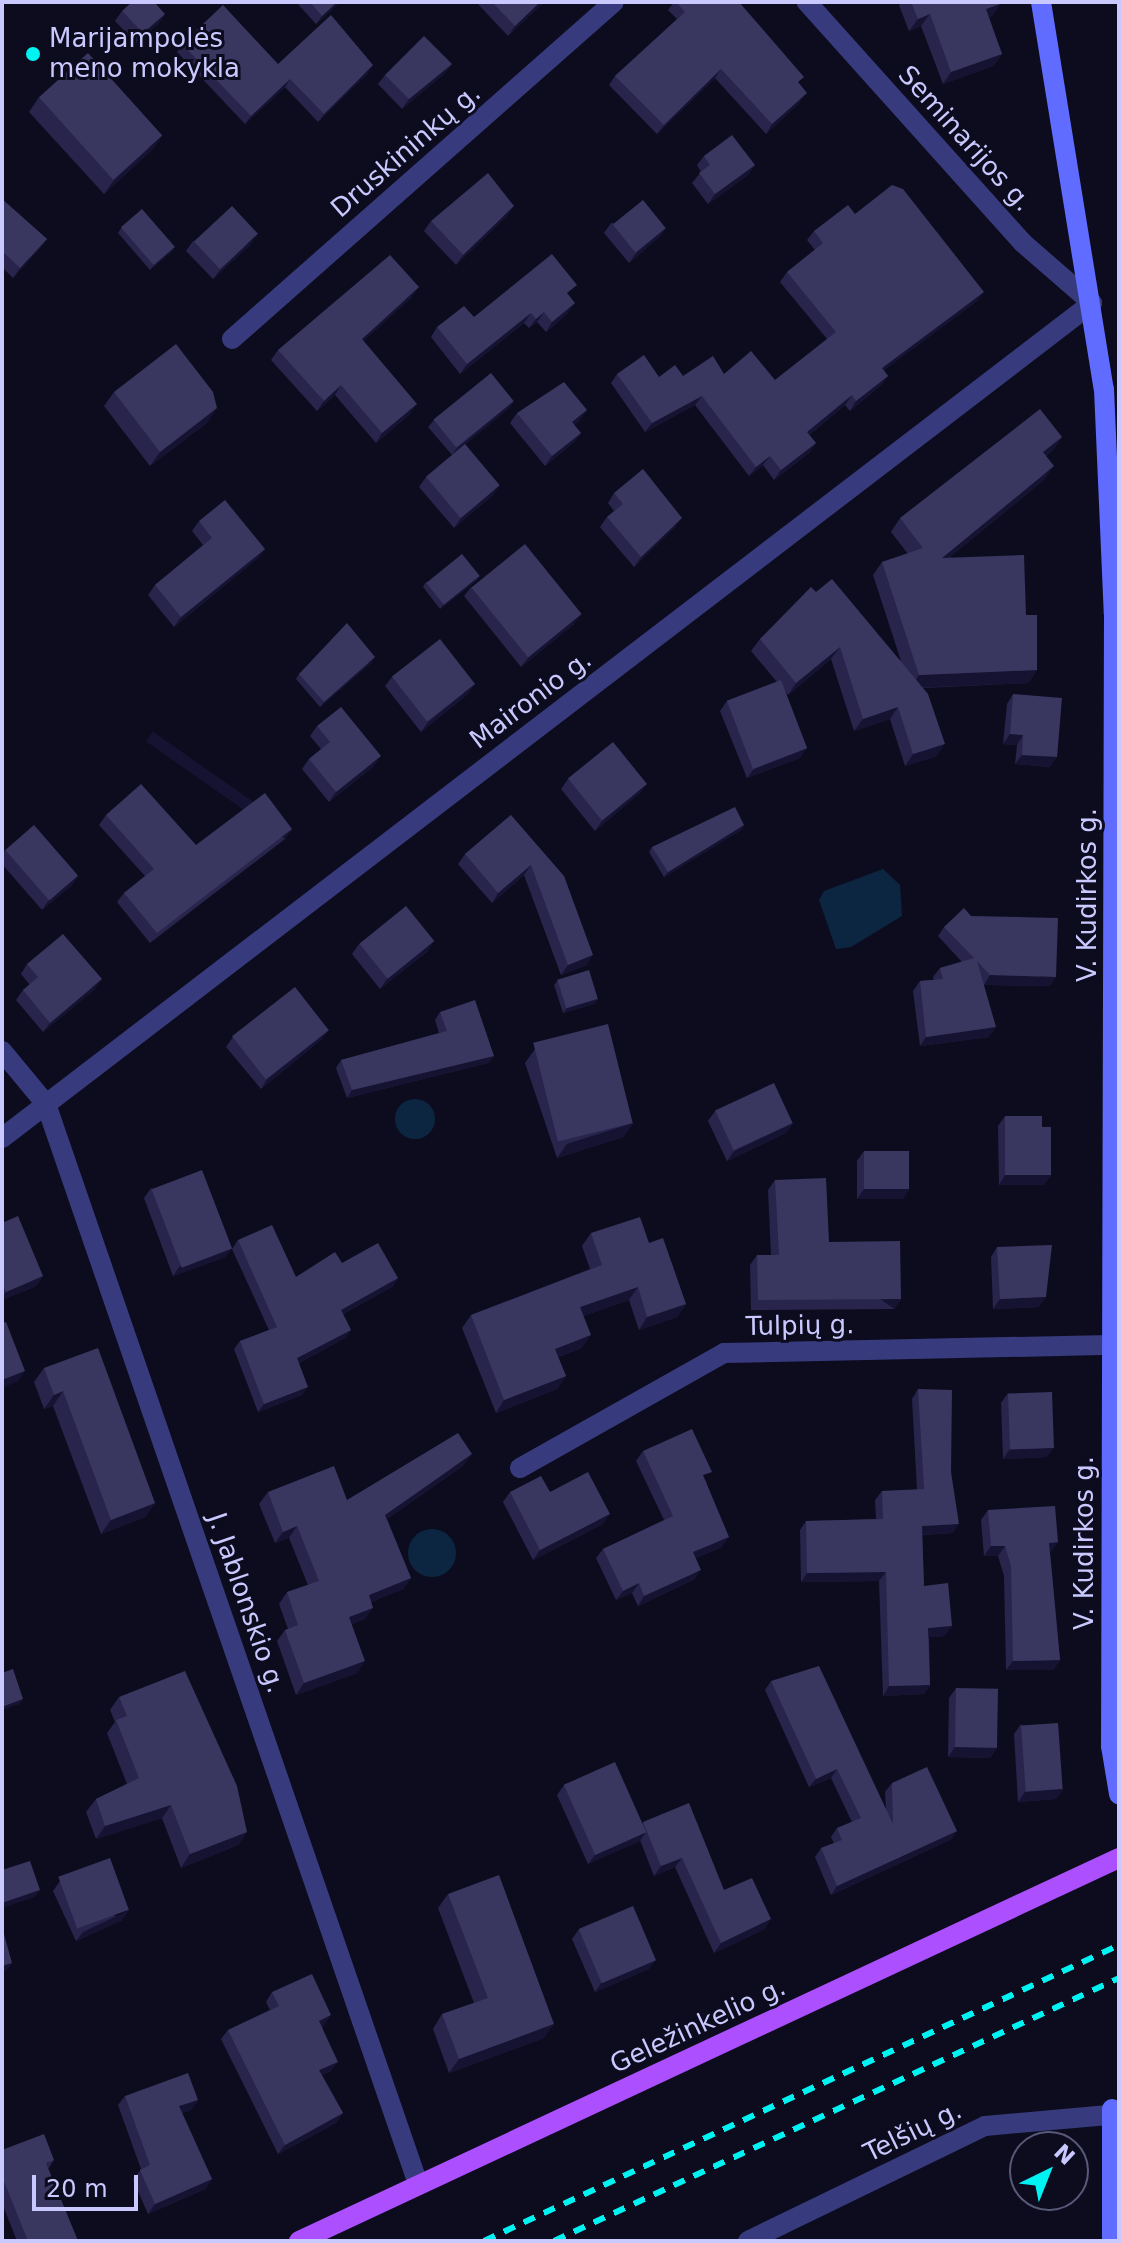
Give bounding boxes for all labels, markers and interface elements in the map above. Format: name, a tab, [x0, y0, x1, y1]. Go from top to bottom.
place label: Marijampolės meno mokykla	[49, 23, 240, 84]
marker: Marijampolės meno mokykla	[24, 45, 42, 63]
street label: Seminarijos g.	[891, 60, 1039, 218]
street label: Druskininkų g.	[325, 78, 487, 224]
street label: Maironio g.	[464, 644, 598, 756]
street label: V. Kudirkos g.	[1072, 808, 1104, 982]
street label: Tulpių g.	[745, 1309, 855, 1343]
street label: V. Kudirkos g.	[1069, 1456, 1101, 1630]
street label: J. Jablonskio g.	[201, 1509, 291, 1697]
street label: Geležinkelio g.	[605, 1972, 791, 2080]
street label: Telšių g.	[859, 2095, 967, 2169]
north arrow	[1009, 2131, 1089, 2211]
text: N	[1049, 2139, 1080, 2170]
scale bar	[36, 2159, 142, 2209]
text: 20 m	[46, 2175, 108, 2203]

